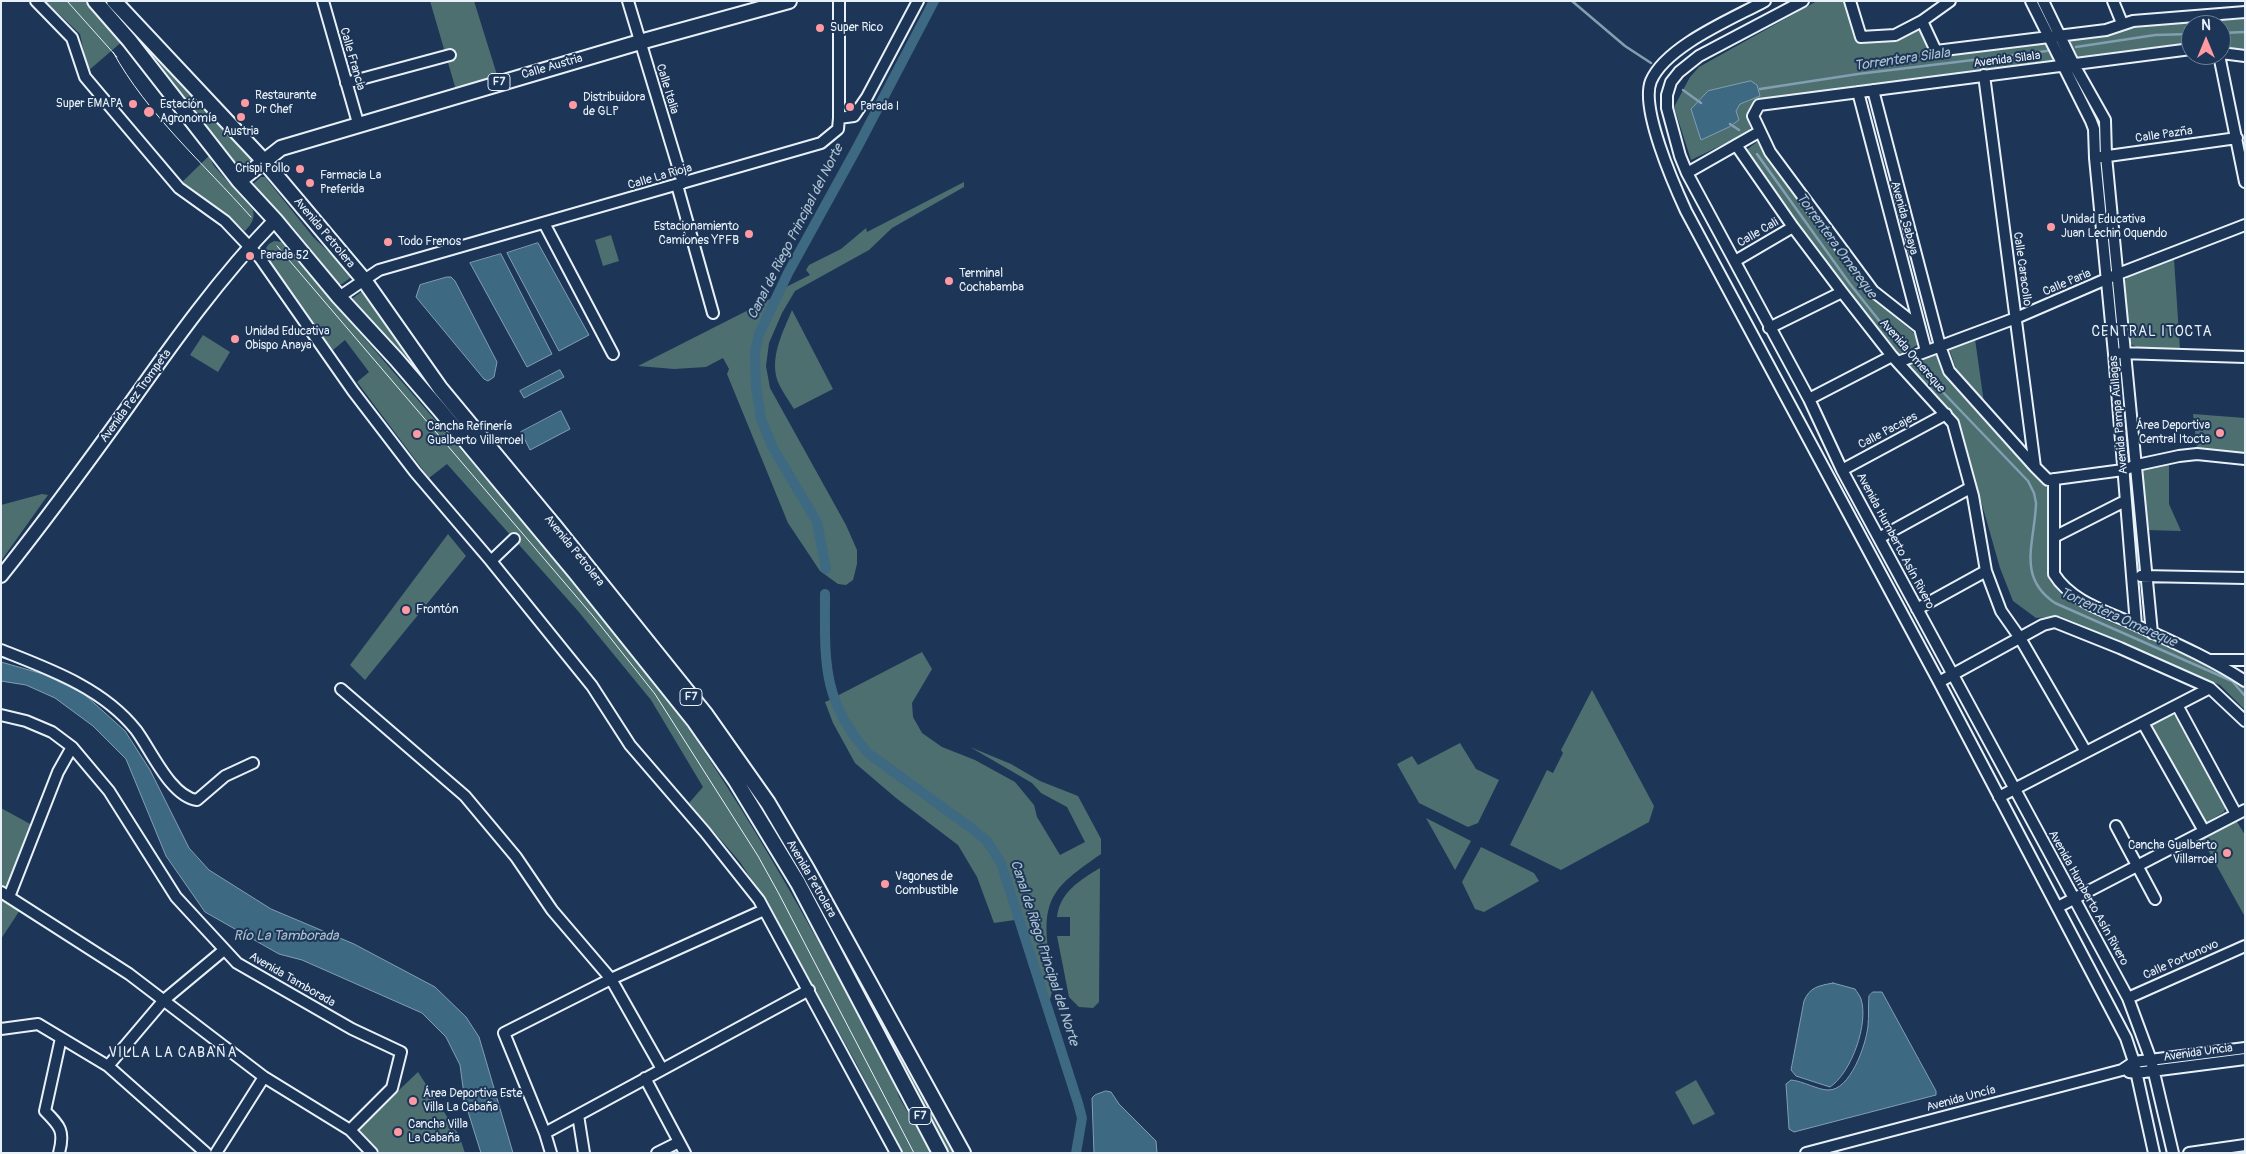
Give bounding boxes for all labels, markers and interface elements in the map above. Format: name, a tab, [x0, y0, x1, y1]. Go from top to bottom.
north arrow	[2181, 15, 2231, 65]
text: N	[2201, 17, 2211, 34]
place label: Super Rico	[830, 21, 883, 35]
marker: Super Rico	[814, 22, 826, 34]
street label: Calle Francia	[336, 26, 368, 92]
water label: Torrentera Silala	[1853, 45, 1951, 75]
street label: Avenida Silala	[1973, 49, 2041, 71]
street label: Calle Austria	[520, 51, 584, 83]
street label: Calle Italia	[653, 62, 681, 116]
road number: F7	[488, 74, 510, 90]
place label: Restaurante Dr Chef	[255, 89, 316, 117]
place label: Distribuidora de GLP	[583, 91, 645, 119]
place label: Super EMAPA	[56, 97, 123, 111]
marker: Restaurante Dr Chef	[239, 97, 251, 109]
marker: Super EMAPA	[127, 98, 139, 110]
place label: Estación Agronomía	[160, 98, 217, 126]
marker: Distribuidora de GLP	[567, 99, 579, 111]
place label: Parada I	[860, 100, 899, 114]
marker: Parada I	[844, 101, 856, 113]
marker: Estación Agronomía	[142, 105, 156, 119]
marker: Austria	[235, 111, 247, 123]
street label: Calle Pazña	[2134, 124, 2194, 146]
place label: Austria	[223, 125, 259, 139]
water label: Canal de Riego Principal del Norte	[744, 142, 848, 322]
street label: Calle La Rioja	[626, 161, 694, 193]
place label: Crispi Pollo	[235, 162, 290, 176]
marker: Crispi Pollo	[294, 163, 306, 175]
place label: Farmacia La Preferida	[320, 169, 381, 197]
marker: Farmacia La Preferida	[304, 177, 316, 189]
street label: Avenida Sabaya	[1887, 179, 1921, 257]
water label: Torrentera Omereque	[1792, 190, 1880, 302]
street label: Avenida Petrolera	[290, 195, 358, 271]
place label: Unidad Educativa Juan Lechin Oquendo	[2061, 213, 2167, 241]
street label: Calle Cali	[1735, 215, 1781, 251]
place label: Estacionamiento Camiones YPFB	[654, 220, 739, 248]
marker: Unidad Educativa Juan Lechin Oquendo	[2045, 221, 2057, 233]
marker: Estacionamiento Camiones YPFB	[743, 228, 755, 240]
street label: Calle Caracollo	[2010, 231, 2034, 307]
place label: Todo Frenos	[398, 235, 461, 249]
marker: Todo Frenos	[382, 236, 394, 248]
place label: Parada 52	[260, 249, 309, 263]
marker: Parada 52	[244, 250, 256, 262]
street label: Calle Paria	[2041, 266, 2093, 300]
place label: Terminal Cochabamba	[959, 267, 1024, 295]
marker: Terminal Cochabamba	[943, 275, 955, 287]
street label: Avenida Omereque	[1876, 316, 1948, 396]
district label: CENTRAL ITOCTA	[2090, 324, 2214, 340]
place label: Unidad Educativa Obispo Anaya	[245, 325, 330, 353]
marker: Unidad Educativa Obispo Anaya	[229, 333, 241, 345]
street label: Avenida Pez Trompeta	[97, 347, 175, 445]
street label: Avenida Pampa Aullagas	[2107, 355, 2131, 475]
street label: Calle Pacajes	[1856, 409, 1920, 453]
place label: Área Deportiva Central Itocta	[2136, 419, 2210, 447]
place label: Cancha Refinería Gualberto Villarroel	[427, 420, 524, 448]
marker: Área Deportiva Central Itocta	[2214, 427, 2226, 439]
marker: Cancha Refinería Gualberto Villarroel	[411, 428, 423, 440]
street label: Avenida Humberto Asín Rivero	[1853, 470, 1937, 612]
street label: Avenida Petrolera	[541, 512, 607, 590]
water label: Torrentera Omereque	[2057, 585, 2179, 651]
place label: Frontón	[416, 603, 458, 617]
marker: Frontón	[400, 604, 412, 616]
road number: F7	[680, 689, 702, 706]
street label: Avenida Humberto Asín Rivero	[2045, 828, 2131, 968]
street label: Avenida Petrolera	[783, 837, 839, 921]
place label: Cancha Gualberto Villarroel	[2128, 839, 2217, 867]
marker: Cancha Gualberto Villarroel	[2221, 847, 2233, 859]
water label: Canal de Riego Principal del Norte	[1006, 858, 1082, 1048]
place label: Vagones de Combustible	[895, 870, 958, 898]
marker: Vagones de Combustible	[879, 878, 891, 890]
water label: Río La Tamborada	[233, 928, 339, 944]
street label: Calle Portonovo	[2141, 937, 2221, 983]
street label: Avenida Tamborada	[246, 950, 338, 1010]
street label: Avenida Uncia	[2162, 1041, 2234, 1065]
district label: VILLA LA CABAÑA	[107, 1045, 239, 1061]
street label: Avenida Uncía	[1925, 1083, 1997, 1115]
place label: Área Deportiva Este Villa La Cabaña	[423, 1087, 522, 1115]
marker: Área Deportiva Este Villa La Cabaña	[407, 1095, 419, 1107]
road number: F7	[909, 1108, 931, 1124]
place label: Cancha Villa La Cabaña	[408, 1118, 468, 1146]
marker: Cancha Villa La Cabaña	[392, 1126, 404, 1138]

